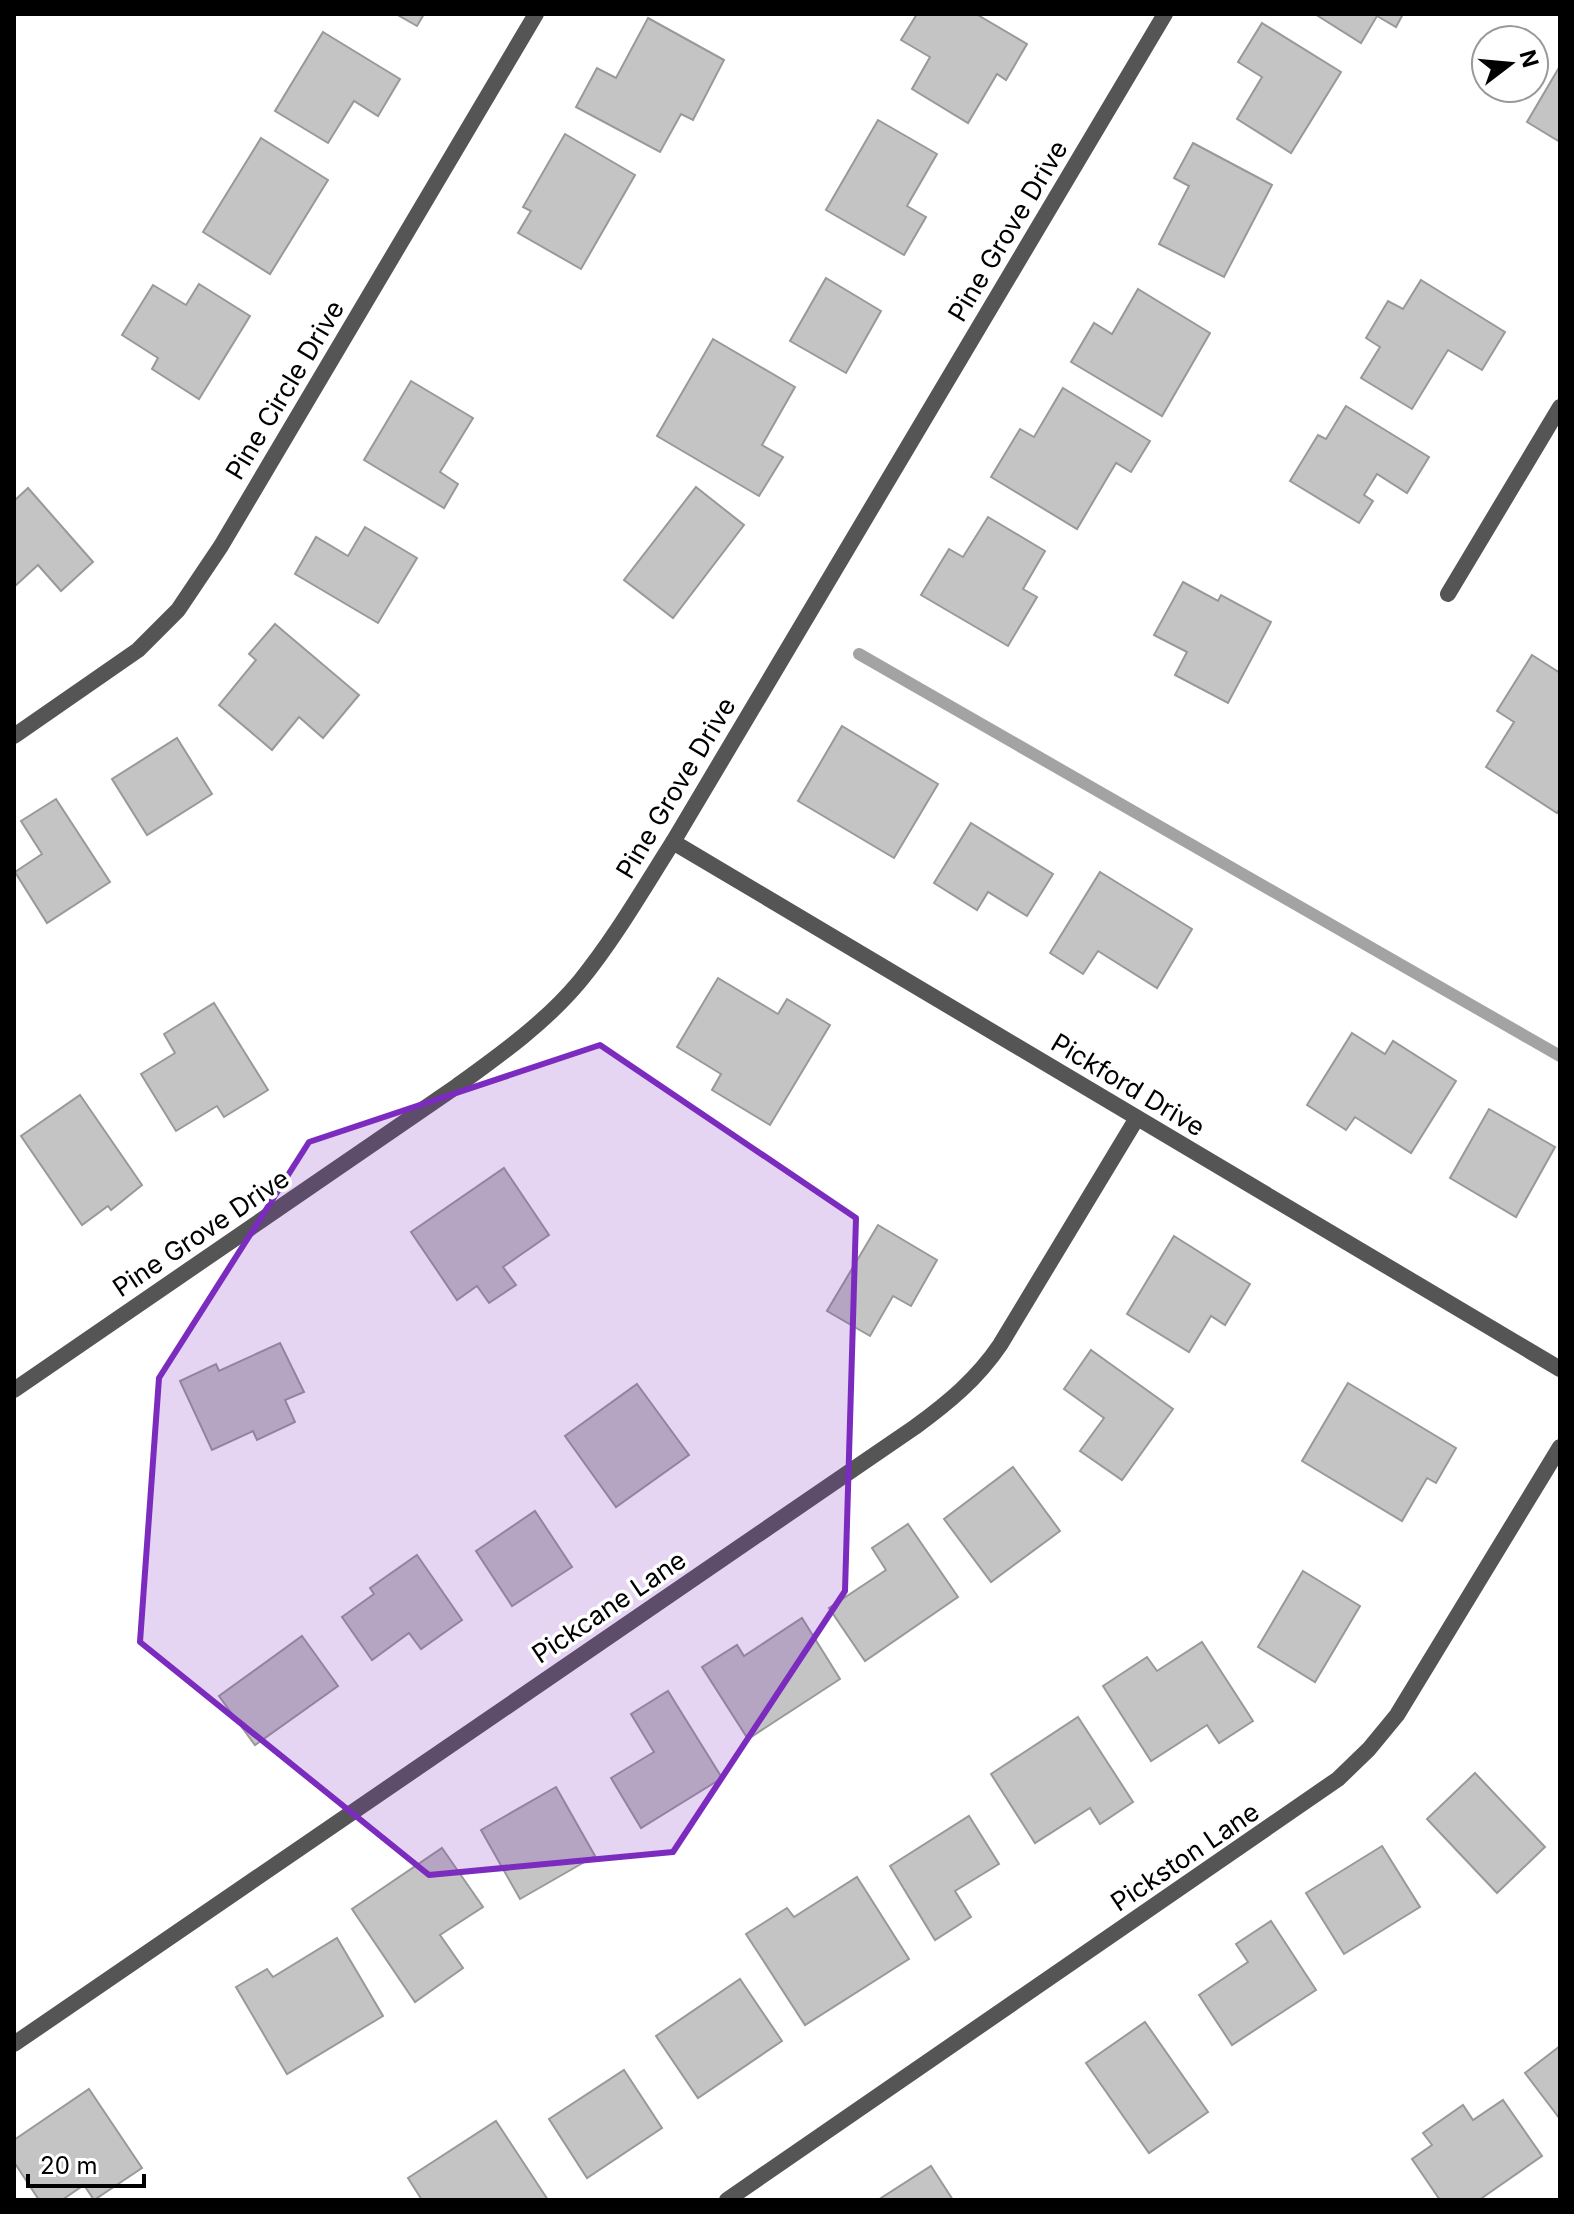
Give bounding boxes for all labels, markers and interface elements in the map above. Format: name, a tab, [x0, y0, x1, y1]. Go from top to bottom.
north arrow	[1470, 24, 1550, 104]
text: N	[1514, 47, 1544, 70]
street label: Pine Grove Drive	[941, 135, 1074, 327]
street label: Pine Circle Drive	[219, 295, 350, 485]
street label: Pine Grove Drive	[609, 692, 742, 884]
street label: Pickford Drive	[1046, 1027, 1211, 1143]
street label: Pine Grove Drive	[107, 1162, 295, 1303]
street label: Pickcane Lane	[526, 1544, 692, 1669]
street label: Pickston Lane	[1105, 1796, 1265, 1918]
scale bar	[28, 2138, 144, 2188]
text: 20 m	[40, 2151, 98, 2180]

